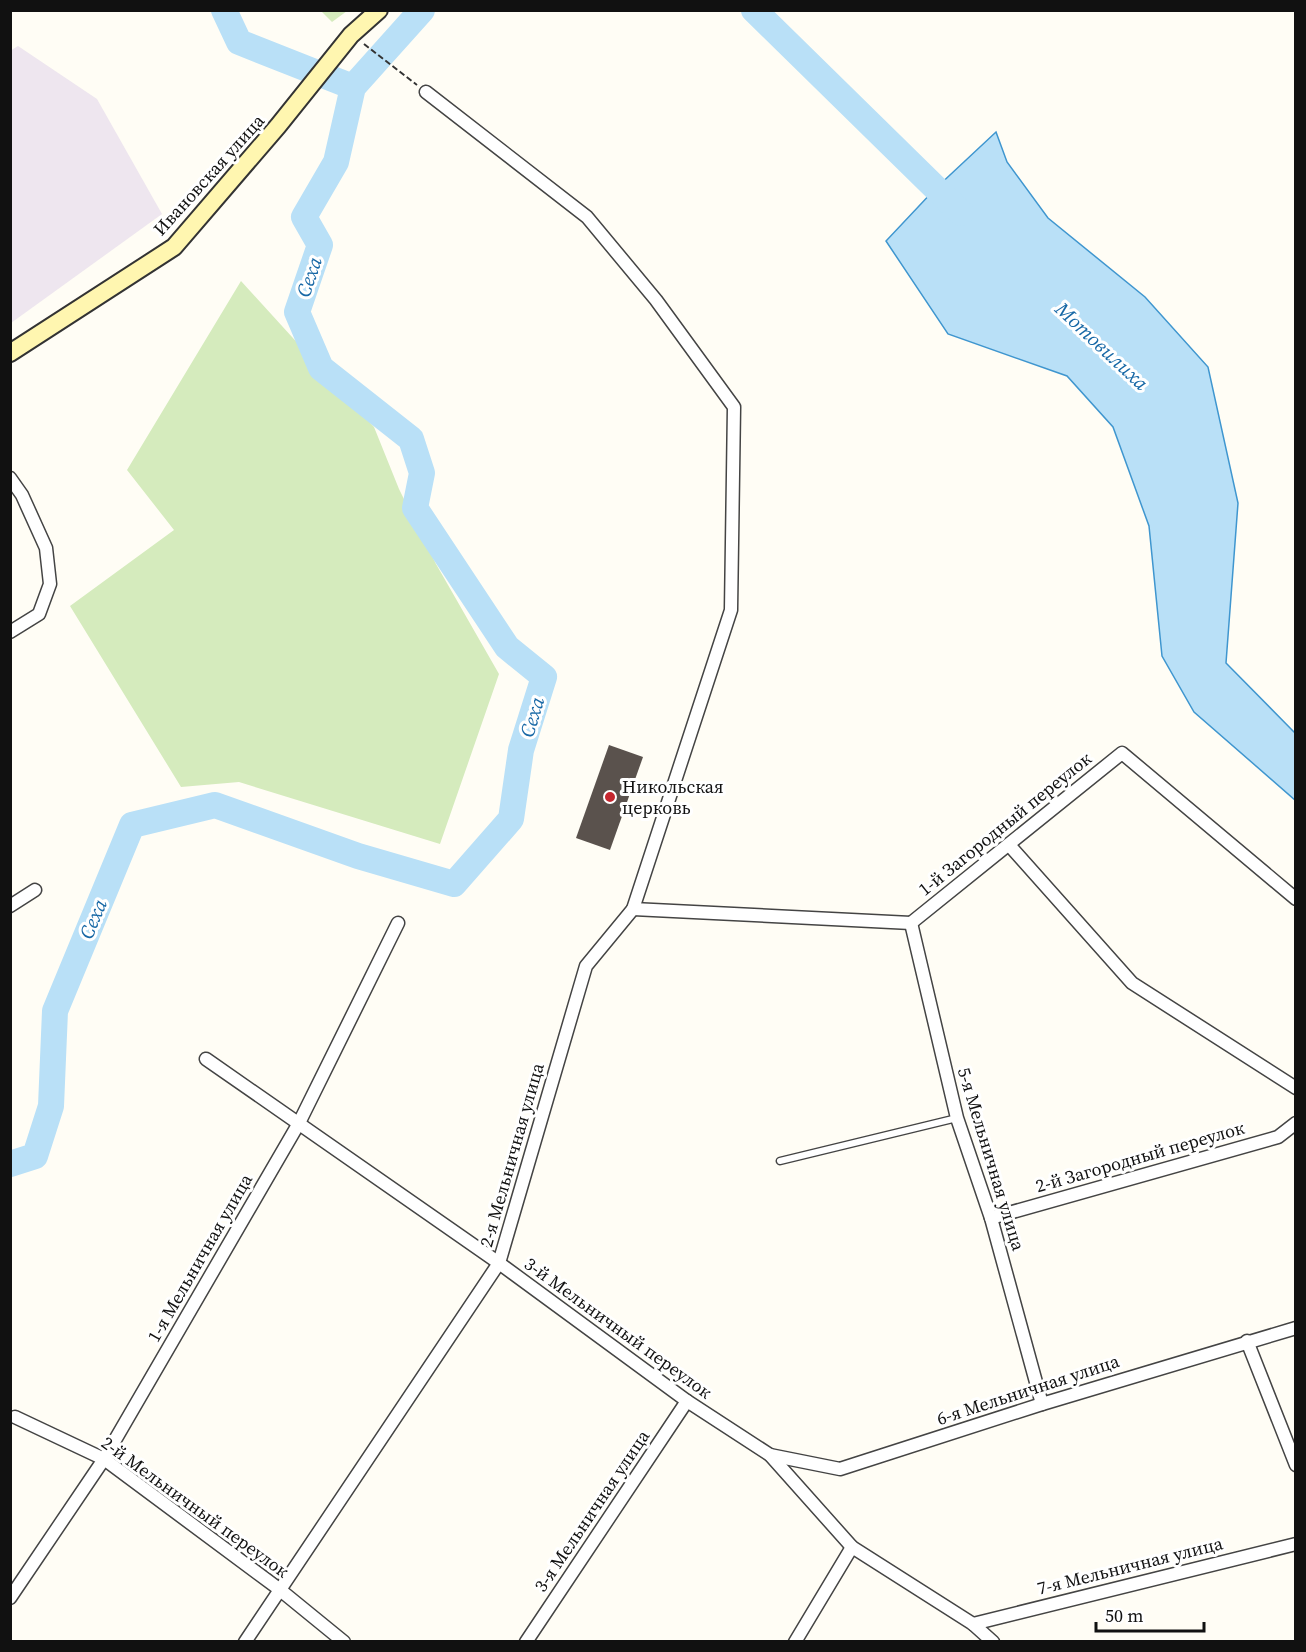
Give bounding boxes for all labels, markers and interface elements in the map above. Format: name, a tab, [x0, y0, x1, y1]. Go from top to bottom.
street label: Ивановская улица	[147, 108, 270, 241]
water label: Сеха	[289, 253, 329, 301]
water label: Мотовилиха	[1049, 295, 1155, 397]
water label: Сеха	[513, 693, 552, 741]
street label: 1-й Загородный переулок	[913, 746, 1097, 901]
place label: Никольская церковь	[622, 774, 724, 820]
marker: Никольская церковь	[603, 790, 617, 804]
water label: Сеха	[72, 894, 114, 943]
street label: 2-я Мельничная улица	[473, 1059, 550, 1250]
street label: 5-я Мельничная улица	[952, 1064, 1032, 1254]
street label: 2-й Загородный переулок	[1033, 1115, 1247, 1198]
street label: 1-я Мельничная улица	[141, 1168, 258, 1346]
street label: 3-й Мельничный переулок	[519, 1251, 717, 1404]
street label: 6-я Мельничная улица	[933, 1348, 1123, 1431]
street label: 3-я Мельничная улица	[528, 1424, 656, 1597]
street label: 2-й Мельничный переулок	[96, 1430, 294, 1583]
street label: 7-я Мельничная улица	[1034, 1530, 1226, 1601]
scale bar	[1096, 1595, 1204, 1633]
text: 50 m	[1105, 1603, 1143, 1628]

